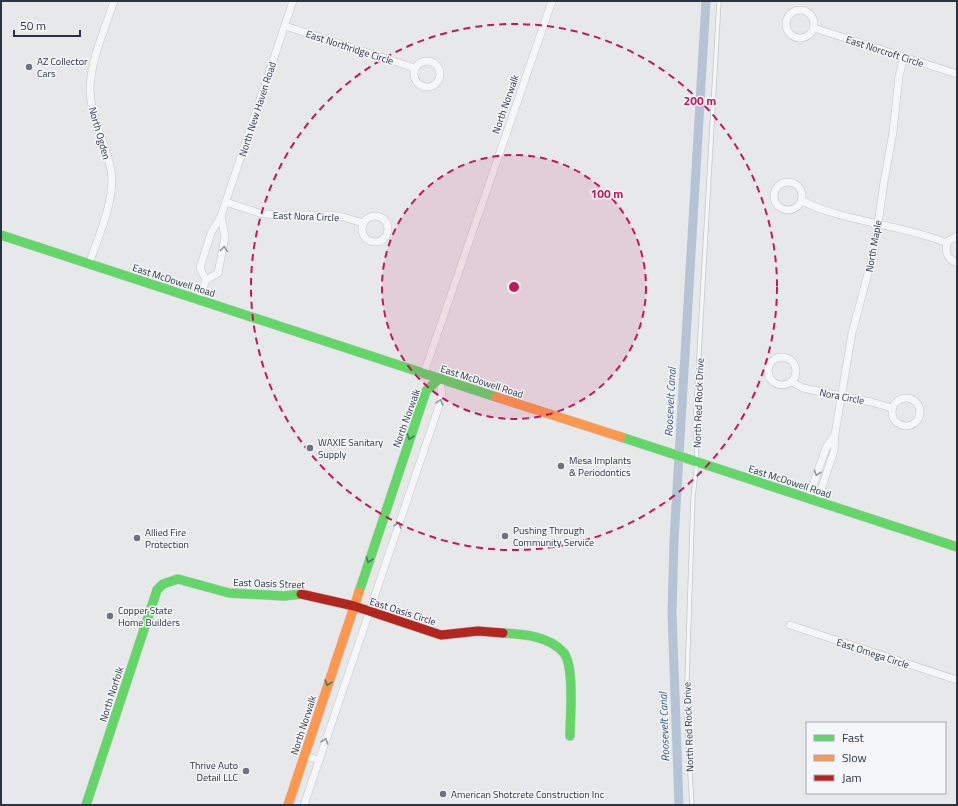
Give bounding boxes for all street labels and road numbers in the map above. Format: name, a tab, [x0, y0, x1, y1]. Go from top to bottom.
street label: East Northridge Circle	[304, 26, 396, 69]
street label: East Norcroft Circle	[844, 32, 926, 71]
street label: North New Haven Road	[235, 60, 280, 158]
street label: North Norwalk	[488, 72, 523, 136]
street label: North Ogden	[85, 105, 114, 161]
street label: East Nora Circle	[273, 208, 339, 225]
street label: North Maple	[862, 219, 885, 273]
street label: East McDowell Road	[130, 260, 217, 301]
street label: North Red Rock Drive	[689, 358, 708, 448]
street label: East McDowell Road	[438, 361, 525, 402]
street label: Nora Circle	[818, 385, 866, 408]
street label: North Norwalk	[389, 386, 424, 450]
street label: East McDowell Road	[746, 461, 833, 502]
street label: East Oasis Street	[233, 575, 306, 592]
street label: East Oasis Circle	[368, 594, 438, 629]
street label: East Omega Circle	[834, 635, 911, 672]
street label: North Norfolk	[95, 664, 128, 724]
street label: North Red Rock Drive	[679, 682, 698, 772]
street label: North Norwalk	[287, 693, 320, 757]

